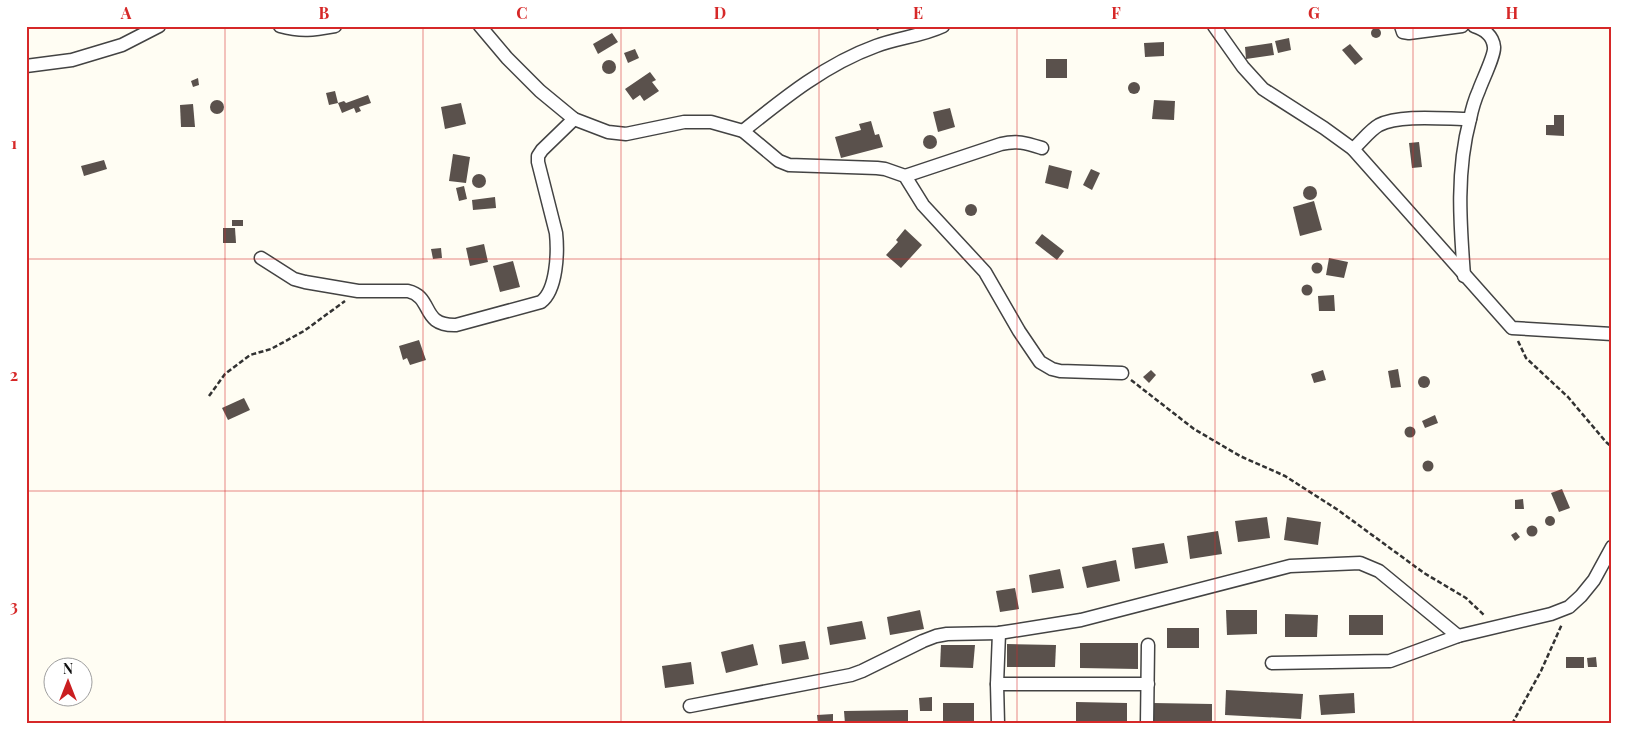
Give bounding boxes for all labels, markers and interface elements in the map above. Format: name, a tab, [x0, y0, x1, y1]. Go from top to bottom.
text: A	[120, 2, 132, 23]
text: B	[319, 2, 330, 23]
text: C	[516, 2, 528, 23]
text: D	[714, 2, 726, 23]
text: E	[913, 2, 923, 23]
text: F	[1111, 2, 1121, 23]
text: G	[1308, 2, 1320, 23]
text: H	[1506, 2, 1519, 23]
text: 1	[11, 132, 17, 153]
text: 2	[10, 364, 18, 385]
text: 3	[10, 595, 18, 616]
north arrow	[42, 658, 92, 708]
text: N	[63, 659, 73, 678]

